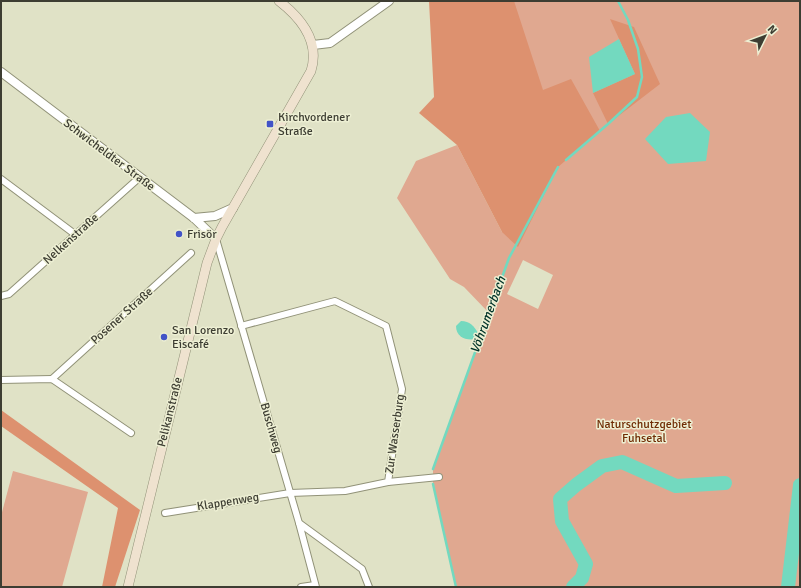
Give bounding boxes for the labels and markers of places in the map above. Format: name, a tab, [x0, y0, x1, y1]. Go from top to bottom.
place label: Kirchvordener Straße	[278, 110, 350, 139]
marker: Kirchvordener Straße	[265, 119, 275, 129]
place label: Frisör	[187, 227, 217, 242]
marker: Frisör	[174, 229, 184, 239]
place label: San Lorenzo Eiscafé	[172, 323, 234, 352]
marker: San Lorenzo Eiscafé	[159, 332, 169, 342]

